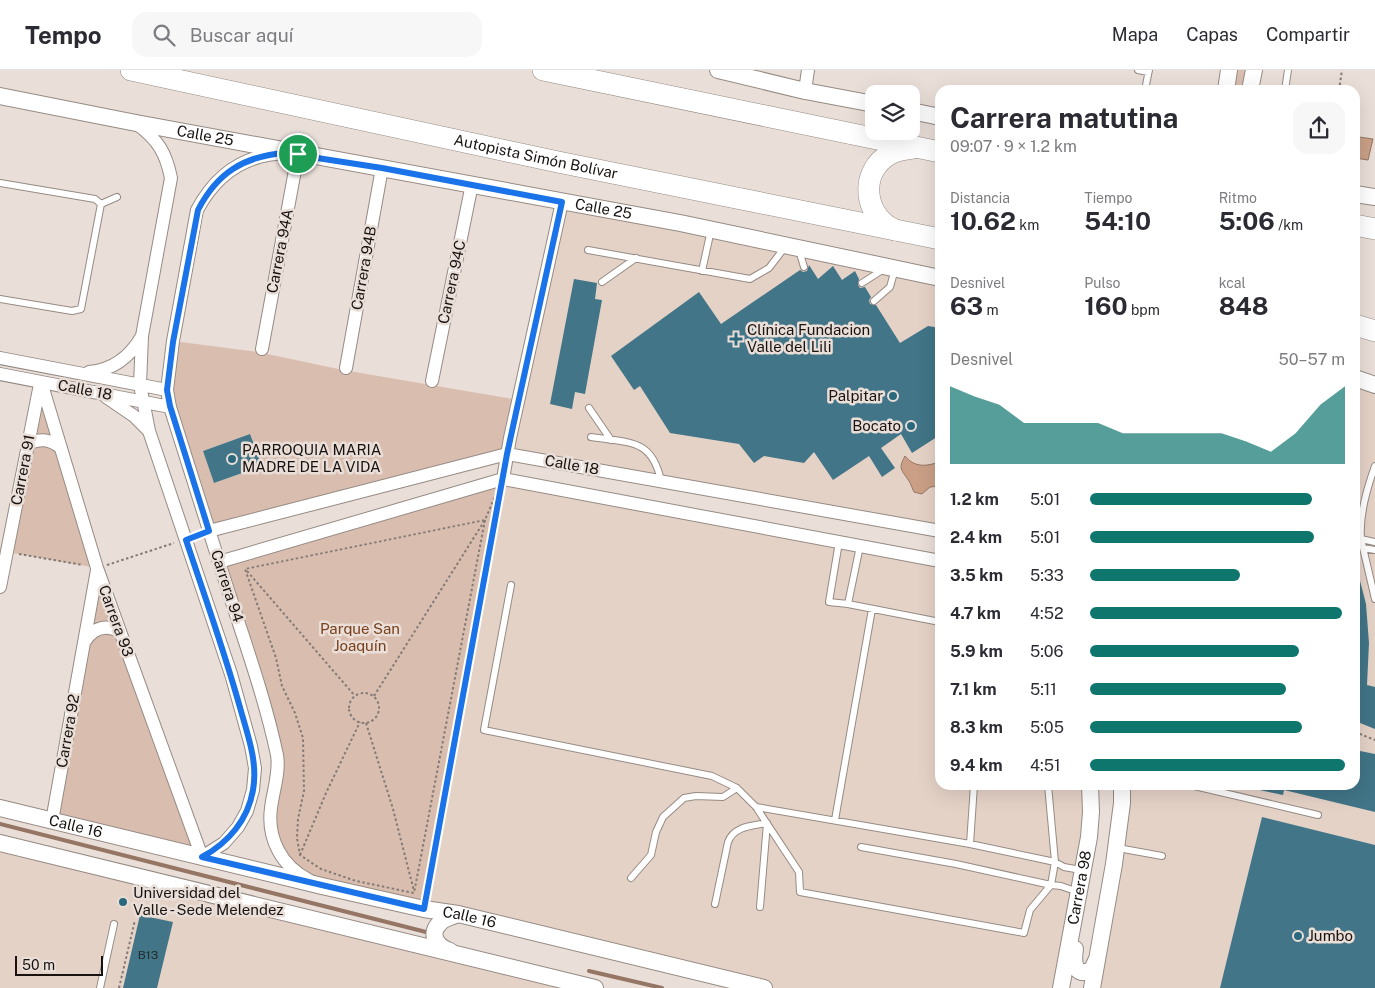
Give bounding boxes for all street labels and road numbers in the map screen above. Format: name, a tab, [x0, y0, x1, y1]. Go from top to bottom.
street label: Calle 25	[175, 122, 235, 149]
street label: Autopista Simón Bolívar	[452, 131, 619, 182]
street label: Calle 25	[574, 195, 633, 222]
street label: Carrera 94A	[263, 207, 296, 295]
street label: Carrera 94B	[348, 225, 379, 311]
street label: Carrera 94C	[434, 238, 469, 325]
street label: Calle 18	[57, 376, 114, 403]
street label: Carrera 91	[7, 433, 38, 507]
street label: Calle 18	[544, 451, 601, 478]
street label: Carrera 94	[208, 548, 247, 624]
street label: Carrera 93	[96, 583, 137, 659]
street label: Carrera 92	[53, 693, 82, 769]
street label: Calle 16	[47, 811, 104, 841]
street label: Carrera 98	[1064, 849, 1094, 926]
street label: Calle 16	[441, 903, 498, 931]

